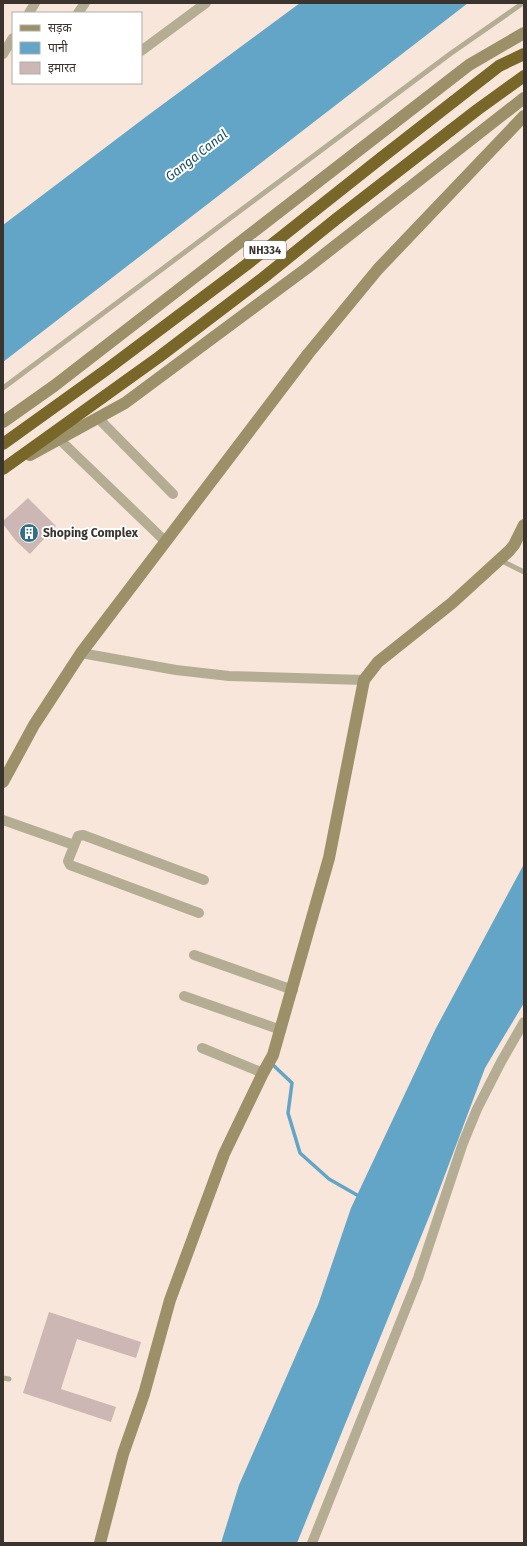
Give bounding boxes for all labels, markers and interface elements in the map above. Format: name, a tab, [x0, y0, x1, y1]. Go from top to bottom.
legend	[12, 12, 142, 84]
text: सड़क	[48, 21, 73, 35]
text: पानी	[48, 40, 69, 55]
text: इमारत	[48, 61, 77, 75]
water label: Ganga Canal	[162, 126, 230, 184]
road number: NH334	[244, 241, 286, 259]
building icon: Shoping Complex	[18, 522, 40, 544]
place label: Shoping Complex	[43, 526, 139, 540]

